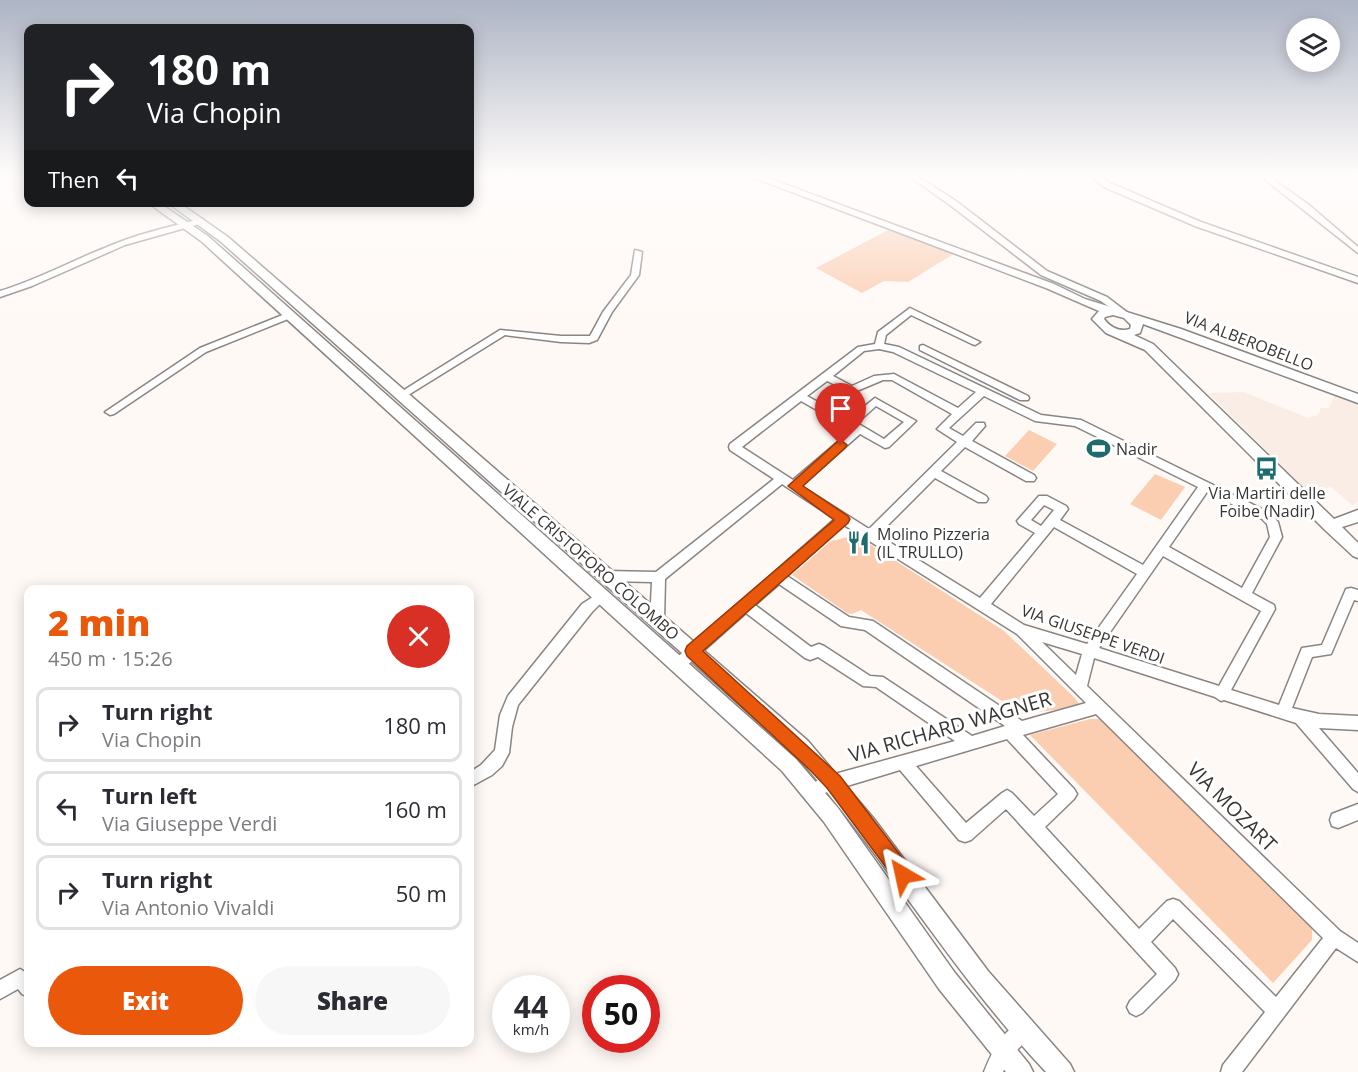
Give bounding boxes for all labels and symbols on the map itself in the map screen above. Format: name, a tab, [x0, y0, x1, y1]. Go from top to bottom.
street label: VIA ALBEROBELLO	[1181, 306, 1317, 376]
pin	[815, 383, 866, 445]
sports icon: Nadir	[1085, 436, 1111, 462]
place label: Nadir	[1116, 438, 1158, 460]
bus stop icon: Via Martiri delle Foibe (Nadir)	[1254, 455, 1280, 481]
street label: VIALE CRISTOFORO COLOMBO	[498, 479, 684, 645]
place label: Via Martiri delle Foibe (Nadir)	[1209, 482, 1325, 522]
place label: Molino Pizzeria (IL TRULLO)	[877, 523, 990, 563]
restaurant icon: Molino Pizzeria (IL TRULLO)	[846, 530, 872, 556]
street label: VIA GIUSEPPE VERDI	[1018, 599, 1168, 669]
street label: VIA RICHARD WAGNER	[845, 684, 1055, 768]
street label: VIA MOZART	[1182, 756, 1283, 857]
position arrow	[871, 843, 935, 907]
speed limit sign: 50	[582, 975, 660, 1053]

